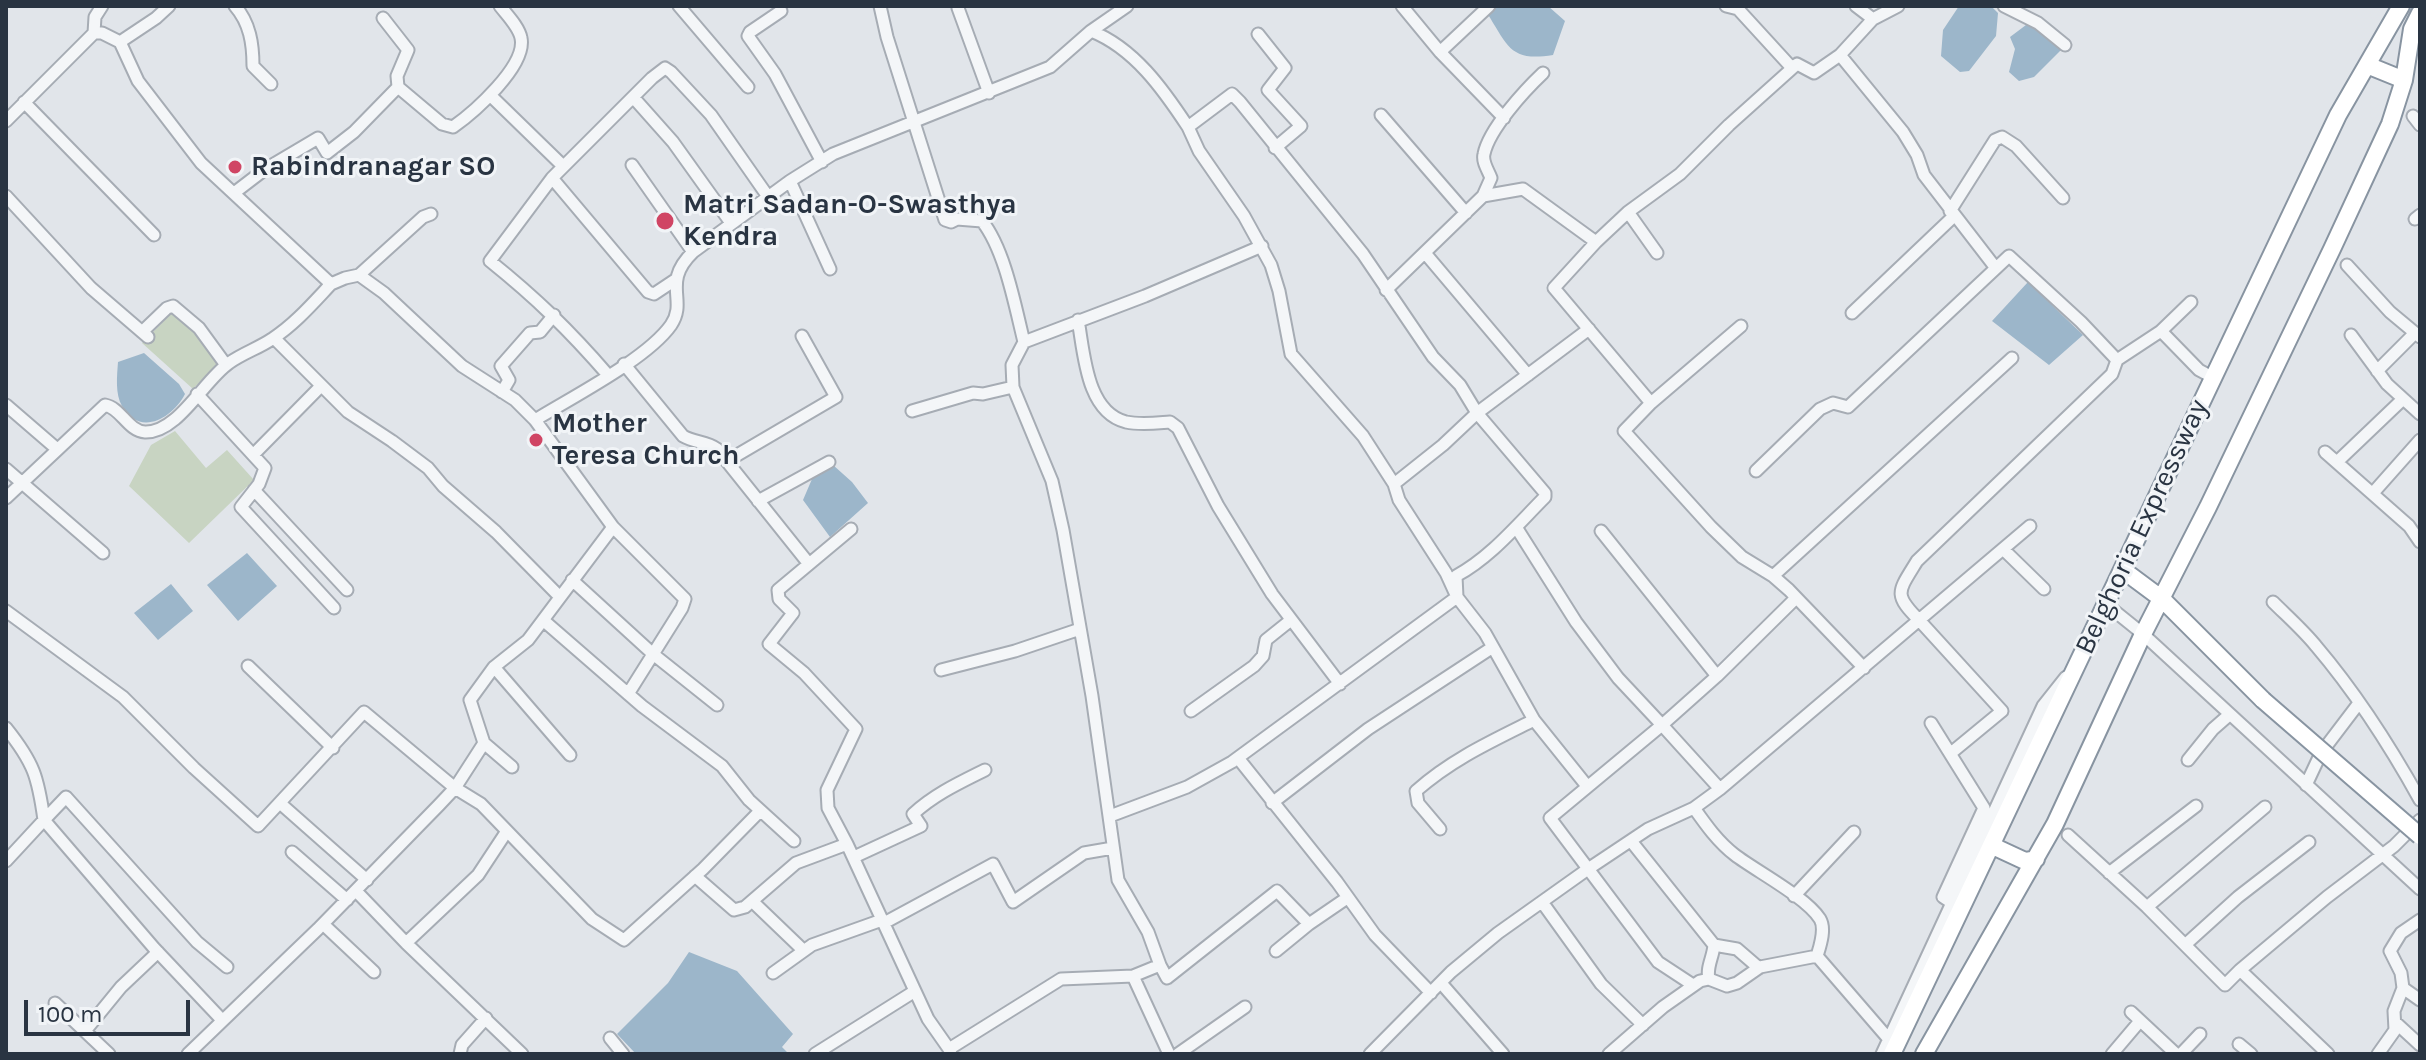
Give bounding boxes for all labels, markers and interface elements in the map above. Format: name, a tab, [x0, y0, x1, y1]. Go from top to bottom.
place label: Rabindranagar SO	[251, 150, 495, 184]
marker: Rabindranagar SO	[226, 158, 244, 176]
place label: Matri Sadan-O-Swasthya Kendra	[683, 188, 1017, 254]
marker: Matri Sadan-O-Swasthya Kendra	[654, 210, 676, 232]
street label: Belghoria Expressway	[2068, 394, 2216, 660]
place label: Mother Teresa Church	[552, 407, 739, 473]
marker: Mother Teresa Church	[527, 431, 545, 449]
scale bar	[28, 984, 194, 1034]
text: 100 m	[38, 1000, 103, 1028]

